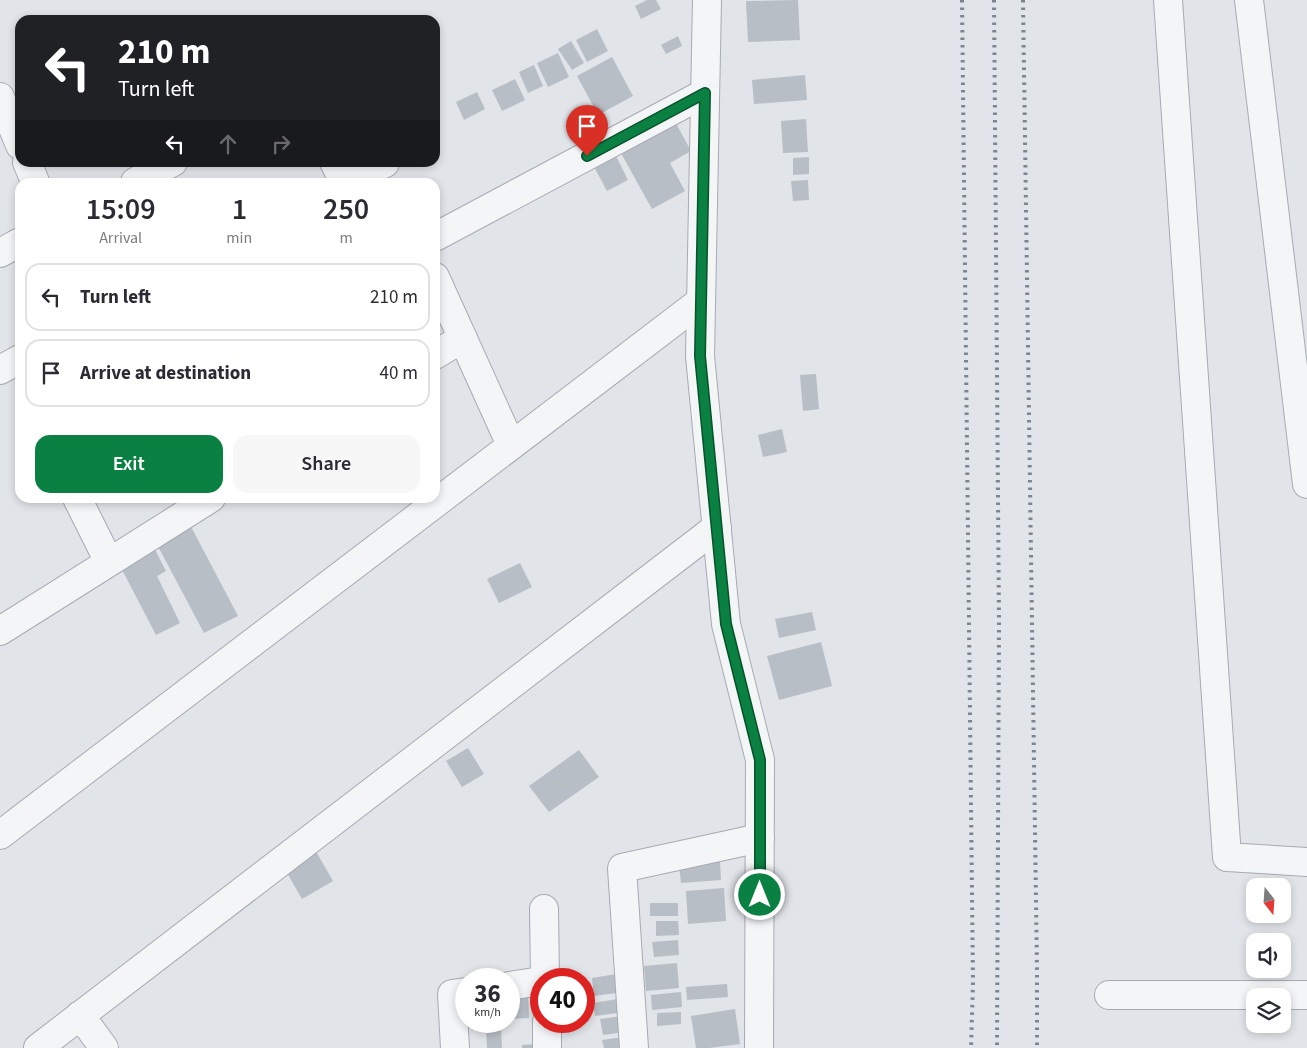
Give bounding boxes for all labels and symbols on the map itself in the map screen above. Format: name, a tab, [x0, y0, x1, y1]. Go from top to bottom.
pin	[566, 105, 608, 156]
position arrow	[733, 868, 785, 920]
north arrow	[1246, 878, 1291, 922]
speed limit sign: 40	[530, 968, 595, 1033]

